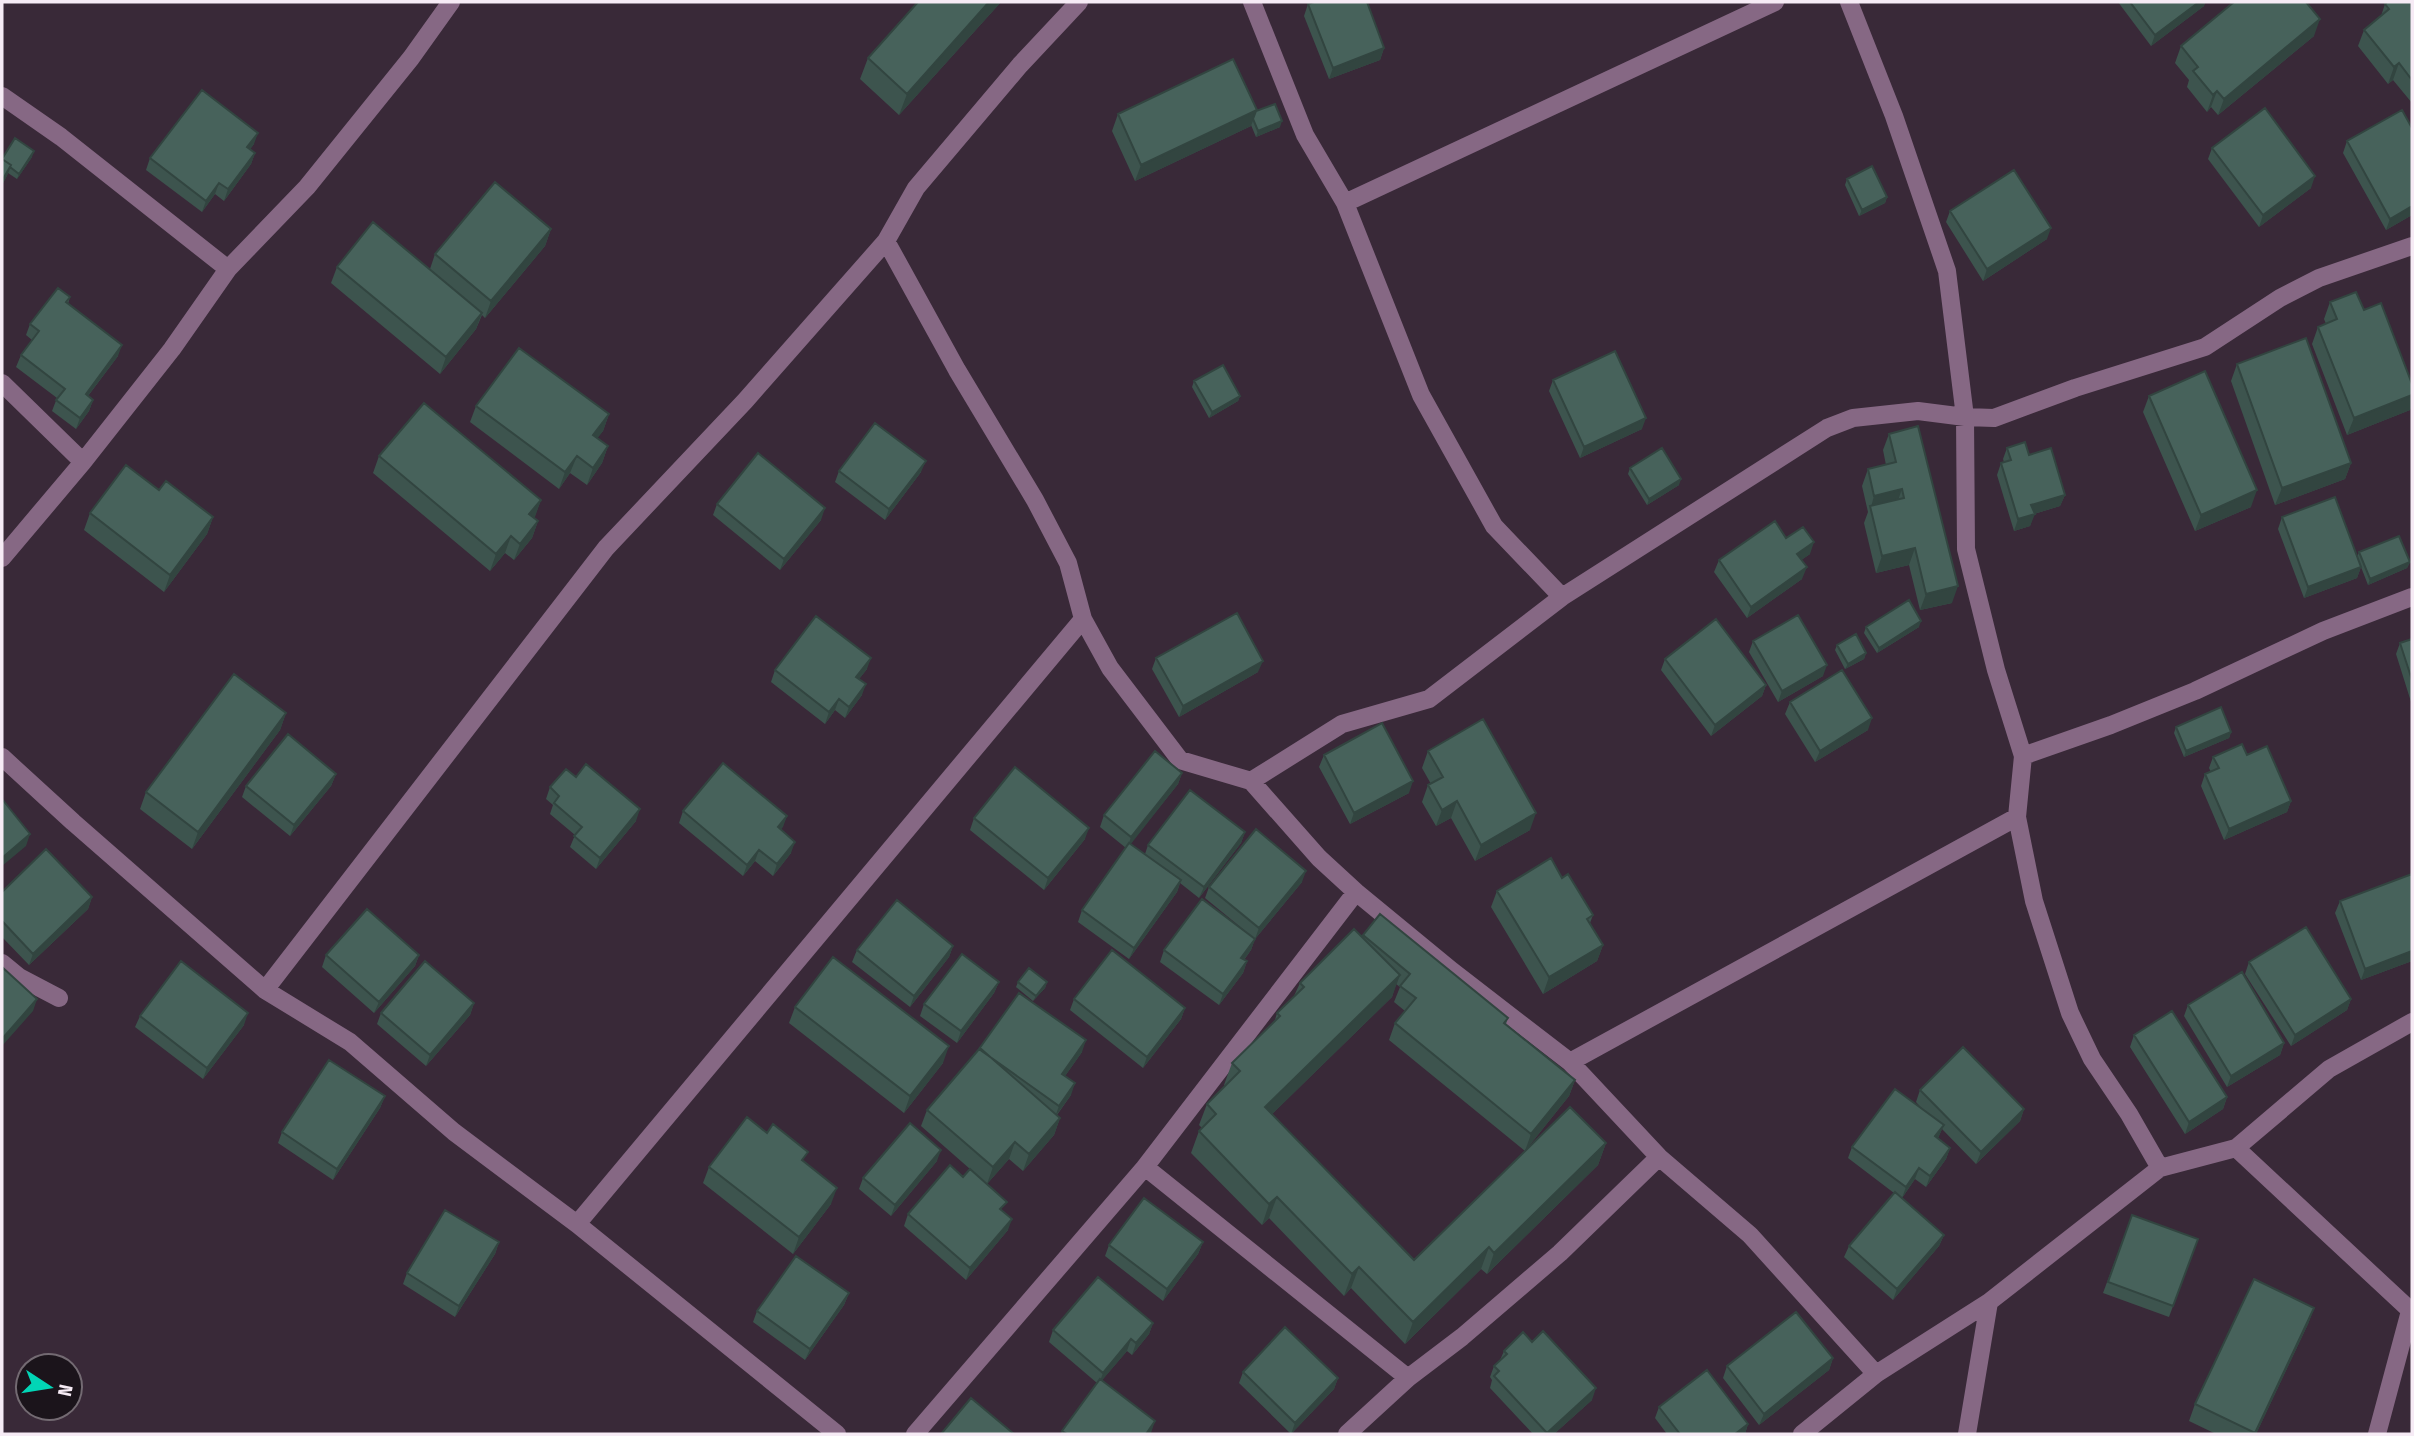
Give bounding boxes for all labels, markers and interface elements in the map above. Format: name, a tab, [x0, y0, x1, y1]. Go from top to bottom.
north arrow	[14, 1352, 84, 1422]
text: N	[53, 1382, 78, 1398]

